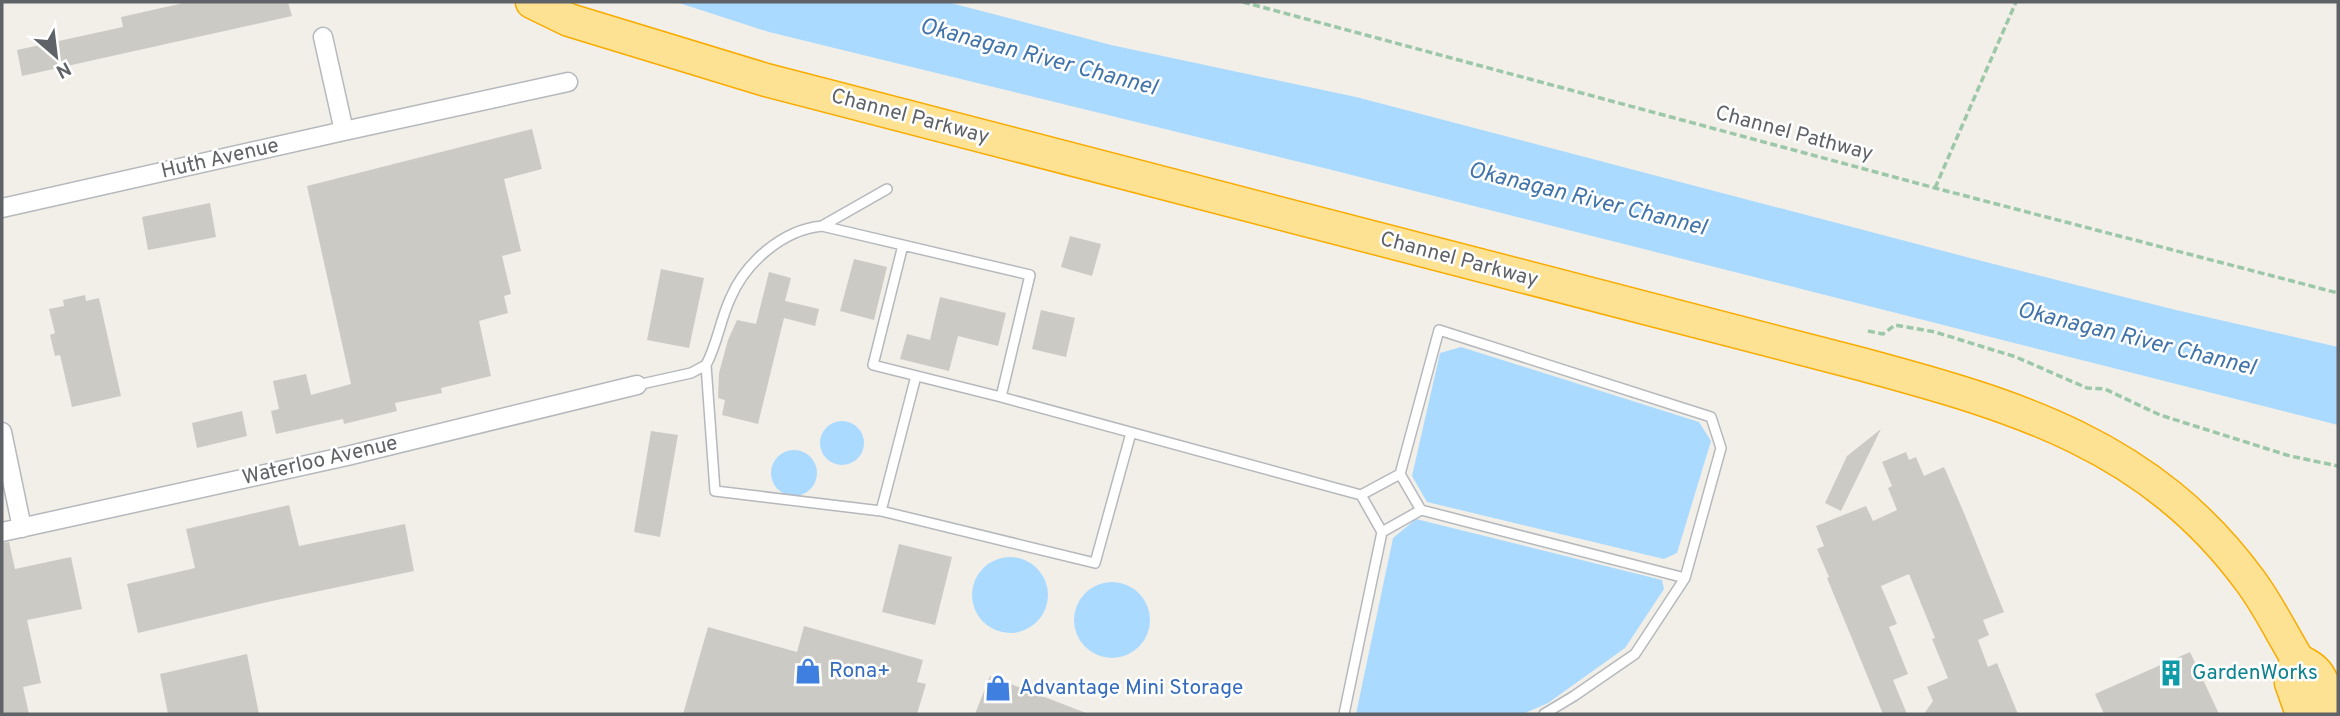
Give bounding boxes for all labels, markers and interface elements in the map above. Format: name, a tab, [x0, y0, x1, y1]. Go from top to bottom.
water label: Okanagan River Channel	[916, 12, 1161, 104]
north arrow	[21, 21, 91, 91]
text: N	[51, 55, 75, 83]
street label: Channel Parkway	[828, 83, 992, 151]
street label: Channel Pathway	[1712, 100, 1876, 168]
street label: Huth Avenue	[158, 132, 282, 186]
water label: Okanagan River Channel	[1465, 156, 1710, 244]
street label: Channel Parkway	[1377, 226, 1541, 294]
water label: Okanagan River Channel	[2014, 296, 2259, 384]
street label: Waterloo Avenue	[240, 430, 400, 492]
shop icon: Rona+	[793, 656, 823, 686]
place label: Rona+	[829, 658, 891, 685]
building icon: GardenWorks	[2156, 658, 2186, 688]
place label: GardenWorks	[2192, 660, 2318, 687]
shop icon: Advantage Mini Storage	[983, 673, 1013, 703]
place label: Advantage Mini Storage	[1019, 675, 1243, 702]

